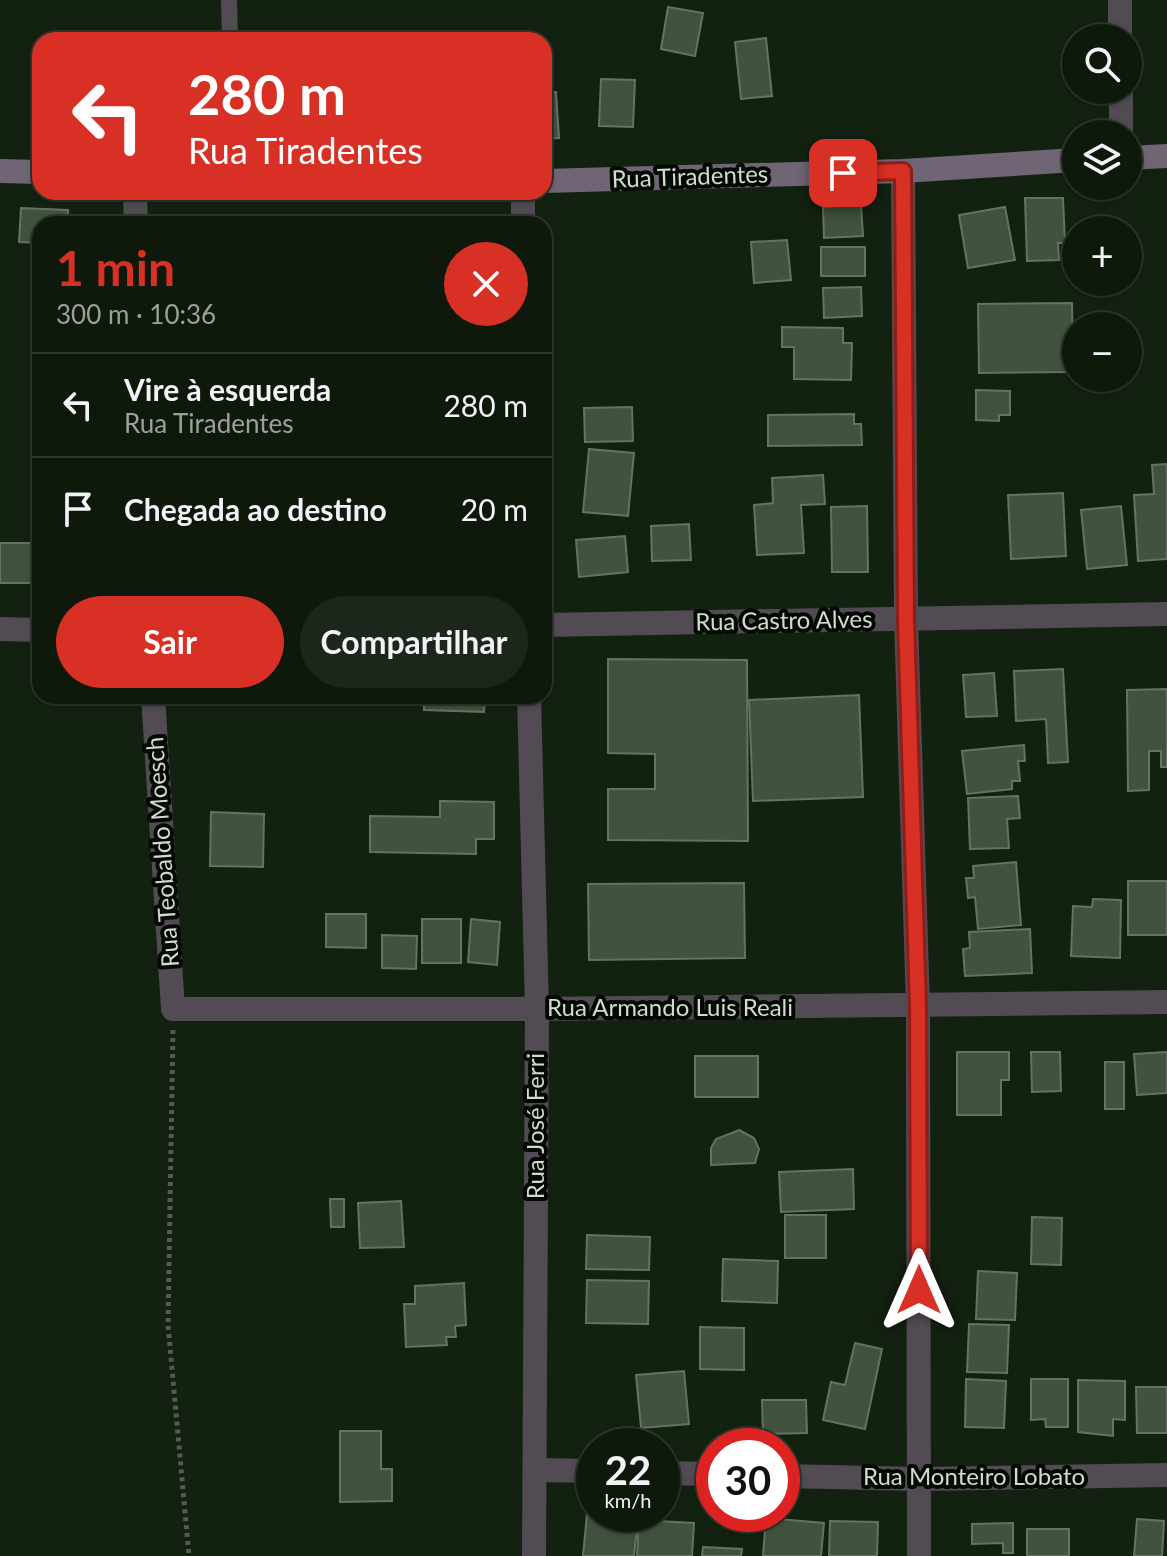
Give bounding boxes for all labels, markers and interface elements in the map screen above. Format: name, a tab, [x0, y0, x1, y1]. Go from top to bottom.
map controls	[1062, 24, 1142, 392]
button: search	[1062, 24, 1142, 104]
text: 280 m	[188, 60, 346, 127]
icon: left	[56, 64, 160, 168]
button: layers	[1062, 120, 1142, 200]
text: Rua Tiradentes	[188, 128, 423, 172]
pin	[809, 139, 877, 207]
icon: arrive	[821, 151, 865, 195]
street label: Rua Tiradentes	[611, 158, 769, 193]
button: +	[1062, 216, 1142, 296]
text: 1 min	[56, 239, 175, 296]
button: close	[444, 242, 528, 326]
text: 300 m · 10:36	[56, 298, 216, 330]
button: −	[1062, 312, 1142, 392]
text: Vire à esquerda	[124, 371, 331, 407]
icon: left	[56, 383, 100, 427]
text: 280 m	[443, 387, 528, 423]
text: Rua Tiradentes	[124, 407, 294, 439]
icon: arrive	[56, 487, 100, 531]
text: Chegada ao destino	[124, 491, 387, 527]
text: 20 m	[461, 491, 528, 527]
button: Sair	[56, 596, 284, 688]
button: Compartilhar	[300, 596, 528, 688]
street label: Rua Castro Alves	[695, 603, 873, 636]
street label: Rua Teobaldo Moesch	[139, 736, 184, 968]
street label: Rua Armando Luis Reali	[547, 992, 793, 1021]
street label: Rua José Ferri	[520, 1053, 549, 1199]
position arrow	[877, 1248, 961, 1332]
speed limit sign: 30	[696, 1428, 800, 1532]
text: 22	[605, 1446, 651, 1494]
street label: Rua Monteiro Lobato	[863, 1461, 1085, 1490]
text: km/h	[605, 1488, 651, 1512]

